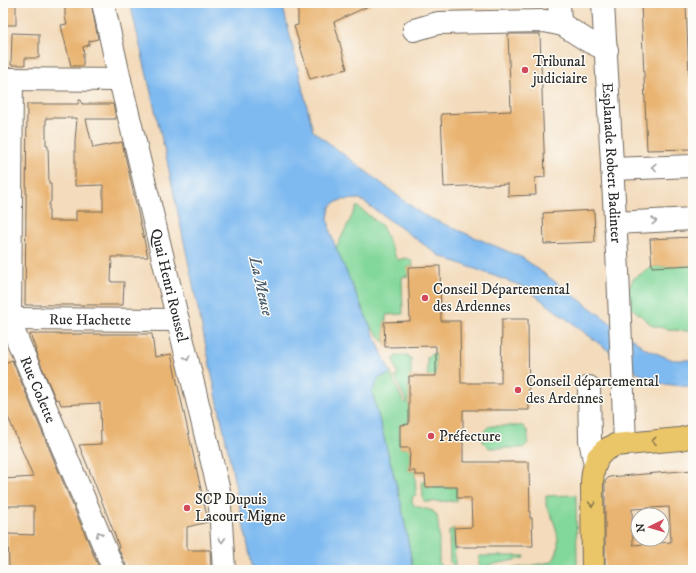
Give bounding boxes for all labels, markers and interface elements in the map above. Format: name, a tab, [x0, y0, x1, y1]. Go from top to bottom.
place label: Tribunal judiciaire	[531, 52, 588, 88]
marker: Tribunal judiciaire	[520, 65, 530, 75]
street label: Esplanade Robert Badinter	[597, 82, 625, 244]
one-way arrow	[651, 163, 657, 171]
one-way arrow	[651, 217, 657, 225]
street label: Quai Henri Roussel	[146, 227, 192, 345]
water label: La Meuse	[244, 254, 278, 318]
place label: Conseil Départemental des Ardennes	[433, 280, 570, 316]
marker: Conseil Départemental des Ardennes	[420, 293, 430, 303]
street label: Rue Hachette	[49, 310, 131, 330]
street label: Rue Colette	[15, 354, 60, 426]
one-way arrow	[182, 354, 191, 361]
place label: Conseil départemental des Ardennes	[526, 372, 659, 408]
marker: Conseil départemental des Ardennes	[513, 385, 523, 395]
place label: Préfecture	[439, 427, 501, 446]
marker: Préfecture	[426, 431, 436, 441]
one-way arrow	[651, 437, 657, 446]
place label: SCP Dupuis Lacourt Migne	[195, 490, 286, 526]
one-way arrow	[588, 501, 596, 507]
marker: SCP Dupuis Lacourt Migne	[182, 503, 192, 513]
north arrow	[630, 507, 670, 547]
text: N	[634, 523, 648, 533]
one-way arrow	[96, 531, 104, 538]
one-way arrow	[218, 537, 226, 543]

